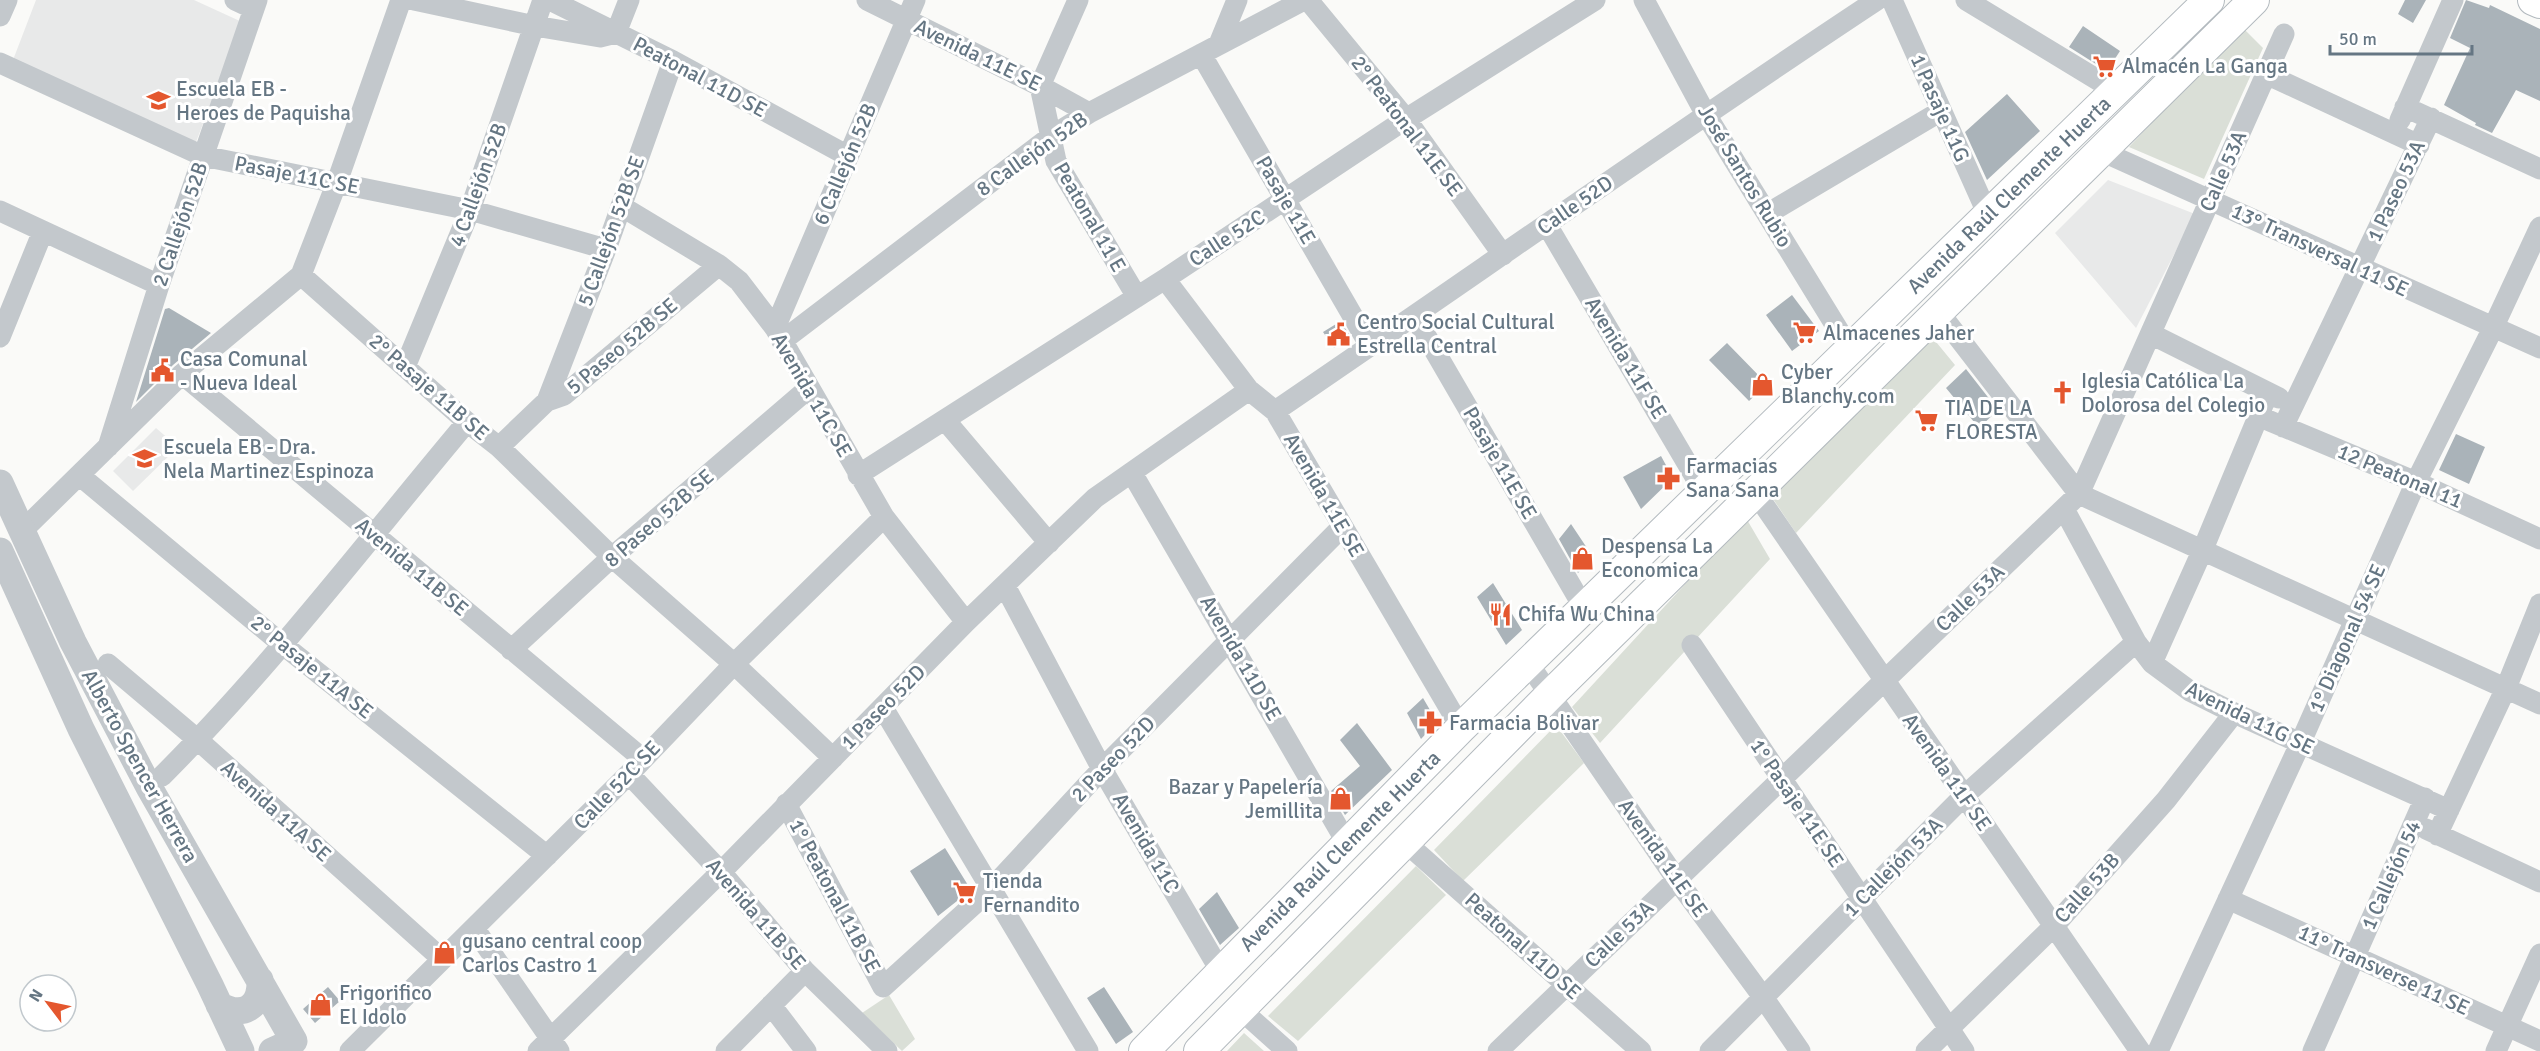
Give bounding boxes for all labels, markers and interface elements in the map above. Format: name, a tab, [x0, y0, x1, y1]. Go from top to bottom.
street label: Avenida 11E SE	[910, 13, 1046, 97]
scale bar	[2330, 18, 2472, 56]
text: 50 m	[2339, 28, 2377, 50]
street label: Peatonal 11D SE	[629, 31, 771, 123]
street label: 2° Peatonal 11E SE	[1346, 50, 1468, 202]
street label: 1 Pasaje 11G	[1905, 50, 1975, 166]
supermarket icon: Almacén La Ganga	[2091, 53, 2117, 79]
place label: Almacén La Ganga	[2122, 53, 2288, 79]
place label: Escuela EB - Heroes de Paquisha	[176, 76, 351, 126]
school or university icon: Escuela EB - Heroes de Paquisha	[145, 88, 171, 114]
street label: Avenida Raúl Clemente Huerta	[1902, 91, 2116, 299]
street label: 6 Callejón 52B	[808, 99, 882, 229]
street label: José Santos Rubio	[1692, 100, 1798, 252]
street label: 8 Callejón 52B	[971, 106, 1093, 202]
street label: 4 Callejón 52B	[444, 120, 512, 250]
street label: Calle 53A	[2194, 126, 2252, 215]
street label: 1 Paseo 53A	[2361, 136, 2431, 246]
street label: Pasaje 11C SE	[232, 150, 362, 200]
street label: Pasaje 11E	[1250, 151, 1322, 249]
street label: 5 Callejón 52B SE	[572, 152, 650, 310]
street label: Peatonal 11 E	[1048, 157, 1132, 277]
street label: 2 Callejón 52B	[147, 158, 213, 290]
street label: Calle 52D	[1532, 170, 1618, 240]
street label: 13° Transversal 11 SE	[2227, 198, 2413, 302]
street label: Calle 52C	[1184, 204, 1270, 272]
street label: 5 Paseo 52B SE	[561, 292, 683, 400]
street label: Avenida 11F SE	[1579, 292, 1673, 424]
place label: Centro Social Cultural Estrella Central	[1357, 309, 1555, 359]
supermarket icon: Almacenes Jaher	[1792, 320, 1818, 346]
place label: Almacenes Jaher	[1823, 320, 1975, 346]
public building icon: Centro Social Cultural Estrella Central	[1326, 321, 1352, 347]
street label: 2° Pasaje 11B SE	[364, 328, 494, 446]
street label: Avenida 11C SE	[766, 328, 858, 462]
place label: Casa Comunal - Nueva Ideal	[180, 346, 308, 396]
public building icon: Casa Comunal - Nueva Ideal	[149, 358, 175, 384]
place label: Cyber Blanchy.com	[1781, 359, 1895, 409]
place label: Iglesia Católica La Dolorosa del Colegio	[2081, 368, 2265, 418]
shop icon: Cyber Blanchy.com	[1750, 371, 1776, 397]
church icon: Iglesia Católica La Dolorosa del Colegio	[2050, 380, 2076, 406]
place label: TIA DE LA FLORESTA	[1945, 395, 2038, 445]
street label: Pasaje 11E SE	[1457, 402, 1543, 524]
supermarket icon: TIA DE LA FLORESTA	[1914, 407, 1940, 433]
street label: Avenida 11E SE	[1278, 428, 1370, 562]
place label: Escuela EB - Dra. Nela Martinez Espinoza	[163, 434, 374, 484]
street label: 12 Peatonal 11	[2334, 438, 2466, 514]
school or university icon: Escuela EB - Dra. Nela Martinez Espinoza	[132, 446, 158, 472]
place label: Farmacias Sana Sana	[1686, 453, 1779, 503]
street label: 8 Paseo 52B SE	[599, 463, 719, 573]
pharmacy icon: Farmacias Sana Sana	[1655, 465, 1681, 491]
street label: Avenida 11B SE	[350, 512, 474, 622]
place label: Despensa La Economica	[1601, 533, 1713, 583]
shop icon: Despensa La Economica	[1570, 545, 1596, 571]
street label: Calle 53A	[1930, 559, 2010, 637]
street label: 1° Diagonal 54 SE	[2303, 560, 2391, 716]
street label: Avenida 11D SE	[1195, 591, 1287, 725]
restaurant icon: Chifa Wu China	[1487, 601, 1513, 627]
place label: Chifa Wu China	[1518, 601, 1655, 627]
street label: 2° Pasaje 11A SE	[245, 610, 379, 724]
street label: 1 Paseo 52D	[835, 659, 931, 755]
street label: Alberto Spencer Herrera	[76, 665, 204, 867]
street label: Avenida 11G SE	[2181, 676, 2319, 760]
street label: Avenida 11F SE	[1897, 708, 1997, 836]
pharmacy icon: Farmacia Bolivar	[1418, 710, 1444, 736]
place label: Farmacia Bolivar	[1449, 710, 1599, 736]
street label: 2 Paseo 52D	[1066, 711, 1160, 807]
street label: 1° Pasaje 11E SE	[1744, 734, 1850, 872]
street label: Calle 52C SE	[568, 735, 666, 835]
street label: Avenida Raúl Clemente Huerta	[1234, 745, 1446, 957]
street label: Avenida 11A SE	[215, 755, 337, 867]
place label: Bazar y Papelería Jemillita	[1168, 774, 1323, 824]
shop icon: Bazar y Papelería Jemillita	[1328, 786, 1354, 812]
street label: Avenida 11C	[1107, 788, 1185, 898]
street label: Avenida 11E SE	[1613, 794, 1713, 922]
street label: 1 Callejón 53A	[1838, 812, 1948, 922]
street label: 1° Peatonal 11B SE	[783, 815, 887, 977]
street label: 1 Callejón 54	[2355, 816, 2427, 934]
street label: Calle 53B	[2049, 847, 2125, 929]
street label: Avenida 11B SE	[700, 853, 812, 975]
place label: Tienda Fernandito	[983, 868, 1080, 918]
supermarket icon: Tienda Fernandito	[952, 880, 978, 906]
street label: Peatonal 11D SE	[1459, 887, 1587, 1005]
street label: Calle 53A	[1579, 895, 1659, 973]
street label: 11° Transverse 11 SE	[2294, 919, 2474, 1021]
place label: gusano central coop Carlos Castro 1	[462, 928, 642, 978]
shop icon: gusano central coop Carlos Castro 1	[431, 940, 457, 966]
north arrow	[18, 973, 78, 1033]
place label: Frigorifico El Idolo	[339, 980, 432, 1030]
text: N	[25, 986, 48, 1006]
shop icon: Frigorifico El Idolo	[308, 992, 334, 1018]

